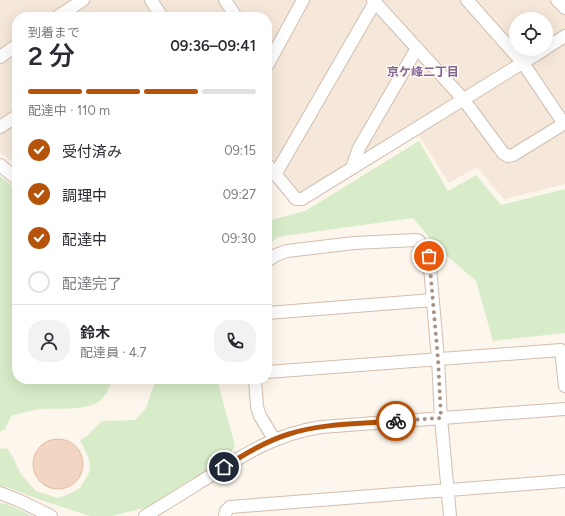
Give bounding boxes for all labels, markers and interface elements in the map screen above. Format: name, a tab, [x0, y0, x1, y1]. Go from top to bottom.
map controls	[509, 12, 553, 56]
button: locate	[509, 12, 553, 56]
text: 到着まで	[28, 25, 80, 40]
text: 09:36–09:41	[170, 37, 256, 55]
text: 2 分	[28, 40, 75, 72]
district label: 京ケ峰二丁目	[387, 65, 459, 79]
text: 配達中 · 110 m	[28, 103, 110, 118]
icon: check	[28, 139, 50, 161]
text: 受付済み	[62, 143, 122, 161]
text: 09:15	[224, 143, 256, 158]
icon: check	[28, 183, 50, 205]
text: 調理中	[62, 187, 107, 205]
text: 09:27	[223, 187, 256, 202]
icon: check	[28, 227, 50, 249]
text: 配達中	[62, 231, 107, 249]
text: 09:30	[222, 231, 256, 246]
pin	[412, 239, 446, 273]
icon: bag	[418, 245, 440, 267]
text: 配達完了	[62, 275, 122, 293]
button: person	[28, 320, 70, 362]
button: phone	[214, 320, 256, 362]
text: 鈴木	[80, 324, 110, 342]
text: 配達員 · 4.7	[80, 345, 146, 360]
courier	[376, 401, 416, 441]
icon: bike	[385, 410, 407, 432]
pin	[207, 450, 241, 484]
icon: home	[213, 456, 235, 478]

